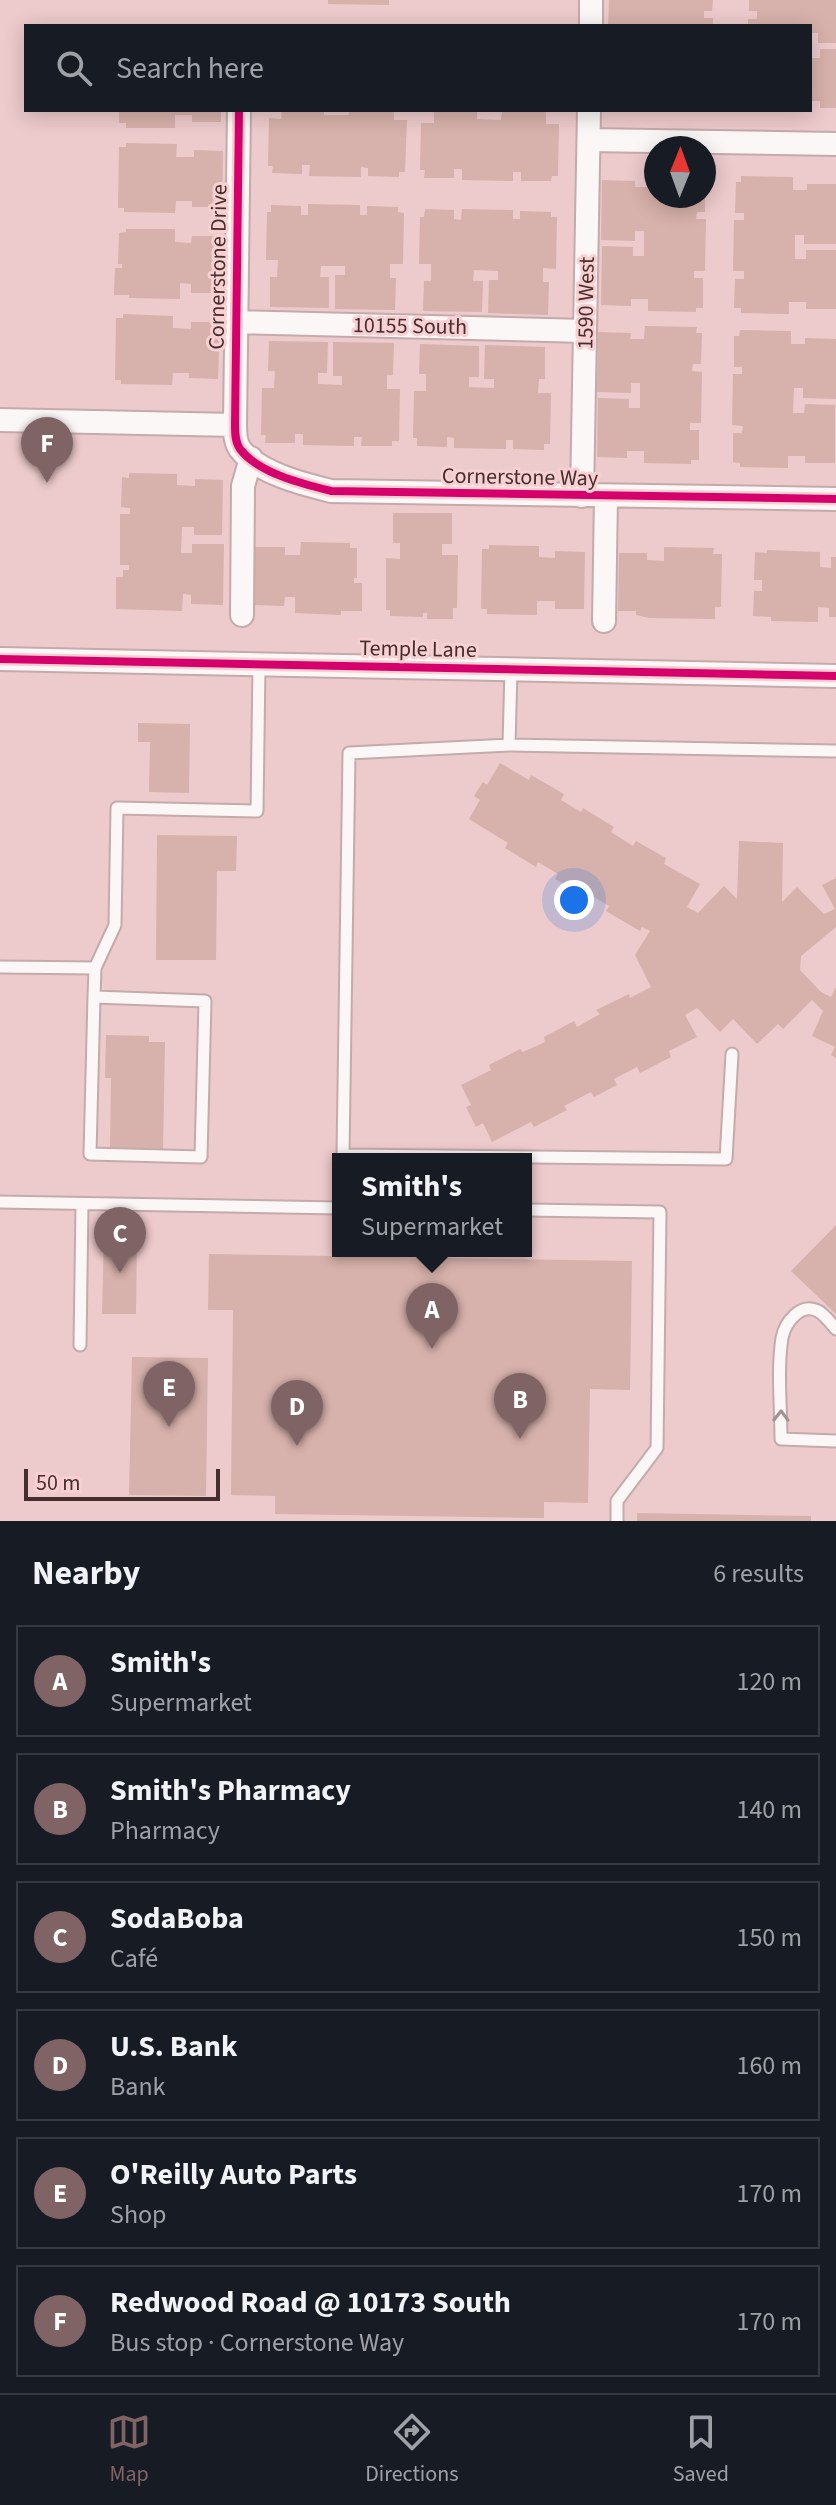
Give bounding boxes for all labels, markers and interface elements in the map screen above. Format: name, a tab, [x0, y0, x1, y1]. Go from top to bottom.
search box	[24, 24, 812, 112]
icon: search	[52, 46, 96, 90]
text: Search here	[116, 47, 264, 90]
north arrow	[644, 136, 716, 208]
street label: Cornerstone Drive	[201, 184, 235, 350]
street label: 1590 West	[569, 256, 603, 350]
street label: 10155 South	[353, 309, 467, 343]
pin: F	[21, 417, 73, 483]
street label: Cornerstone Way	[442, 460, 599, 494]
street label: Temple Lane	[359, 632, 477, 666]
your location	[554, 880, 594, 920]
popup	[332, 1153, 532, 1257]
text: Smith's	[361, 1165, 462, 1208]
pin: C	[94, 1207, 146, 1273]
text: Supermarket	[361, 1208, 503, 1245]
pin: A	[406, 1283, 458, 1349]
pin: E	[143, 1361, 195, 1427]
pin: B	[494, 1373, 546, 1439]
pin: D	[271, 1380, 323, 1446]
one-way arrow	[772, 1409, 790, 1422]
scale bar	[24, 1465, 220, 1501]
text: 50 m	[36, 1467, 81, 1499]
text: Nearby	[32, 1549, 140, 1598]
text: 6 results	[713, 1555, 804, 1592]
text: Smith's	[110, 1641, 211, 1684]
text: A	[53, 1663, 67, 1700]
text: 120 m	[736, 1663, 802, 1700]
text: Supermarket	[110, 1684, 252, 1721]
text: Smith's Pharmacy	[110, 1769, 351, 1812]
text: B	[52, 1791, 68, 1828]
text: 140 m	[736, 1791, 802, 1828]
text: Pharmacy	[110, 1812, 220, 1849]
text: SodaBoba	[110, 1897, 244, 1940]
text: C	[52, 1919, 68, 1956]
text: 150 m	[736, 1919, 802, 1956]
text: Café	[110, 1940, 158, 1977]
text: U.S. Bank	[110, 2025, 237, 2068]
text: D	[52, 2047, 68, 2084]
text: 160 m	[736, 2047, 802, 2084]
text: Bank	[110, 2068, 165, 2105]
text: O'Reilly Auto Parts	[110, 2153, 357, 2196]
text: E	[53, 2175, 67, 2212]
text: 170 m	[736, 2175, 802, 2212]
text: Shop	[110, 2196, 167, 2233]
text: Redwood Road @ 10173 South	[110, 2281, 511, 2324]
text: F	[53, 2303, 67, 2340]
text: 170 m	[736, 2303, 802, 2340]
text: Bus stop · Cornerstone Way	[110, 2324, 404, 2361]
tab: Map	[107, 2410, 151, 2490]
tab: Directions	[365, 2410, 458, 2490]
tab: Saved	[673, 2410, 729, 2490]

